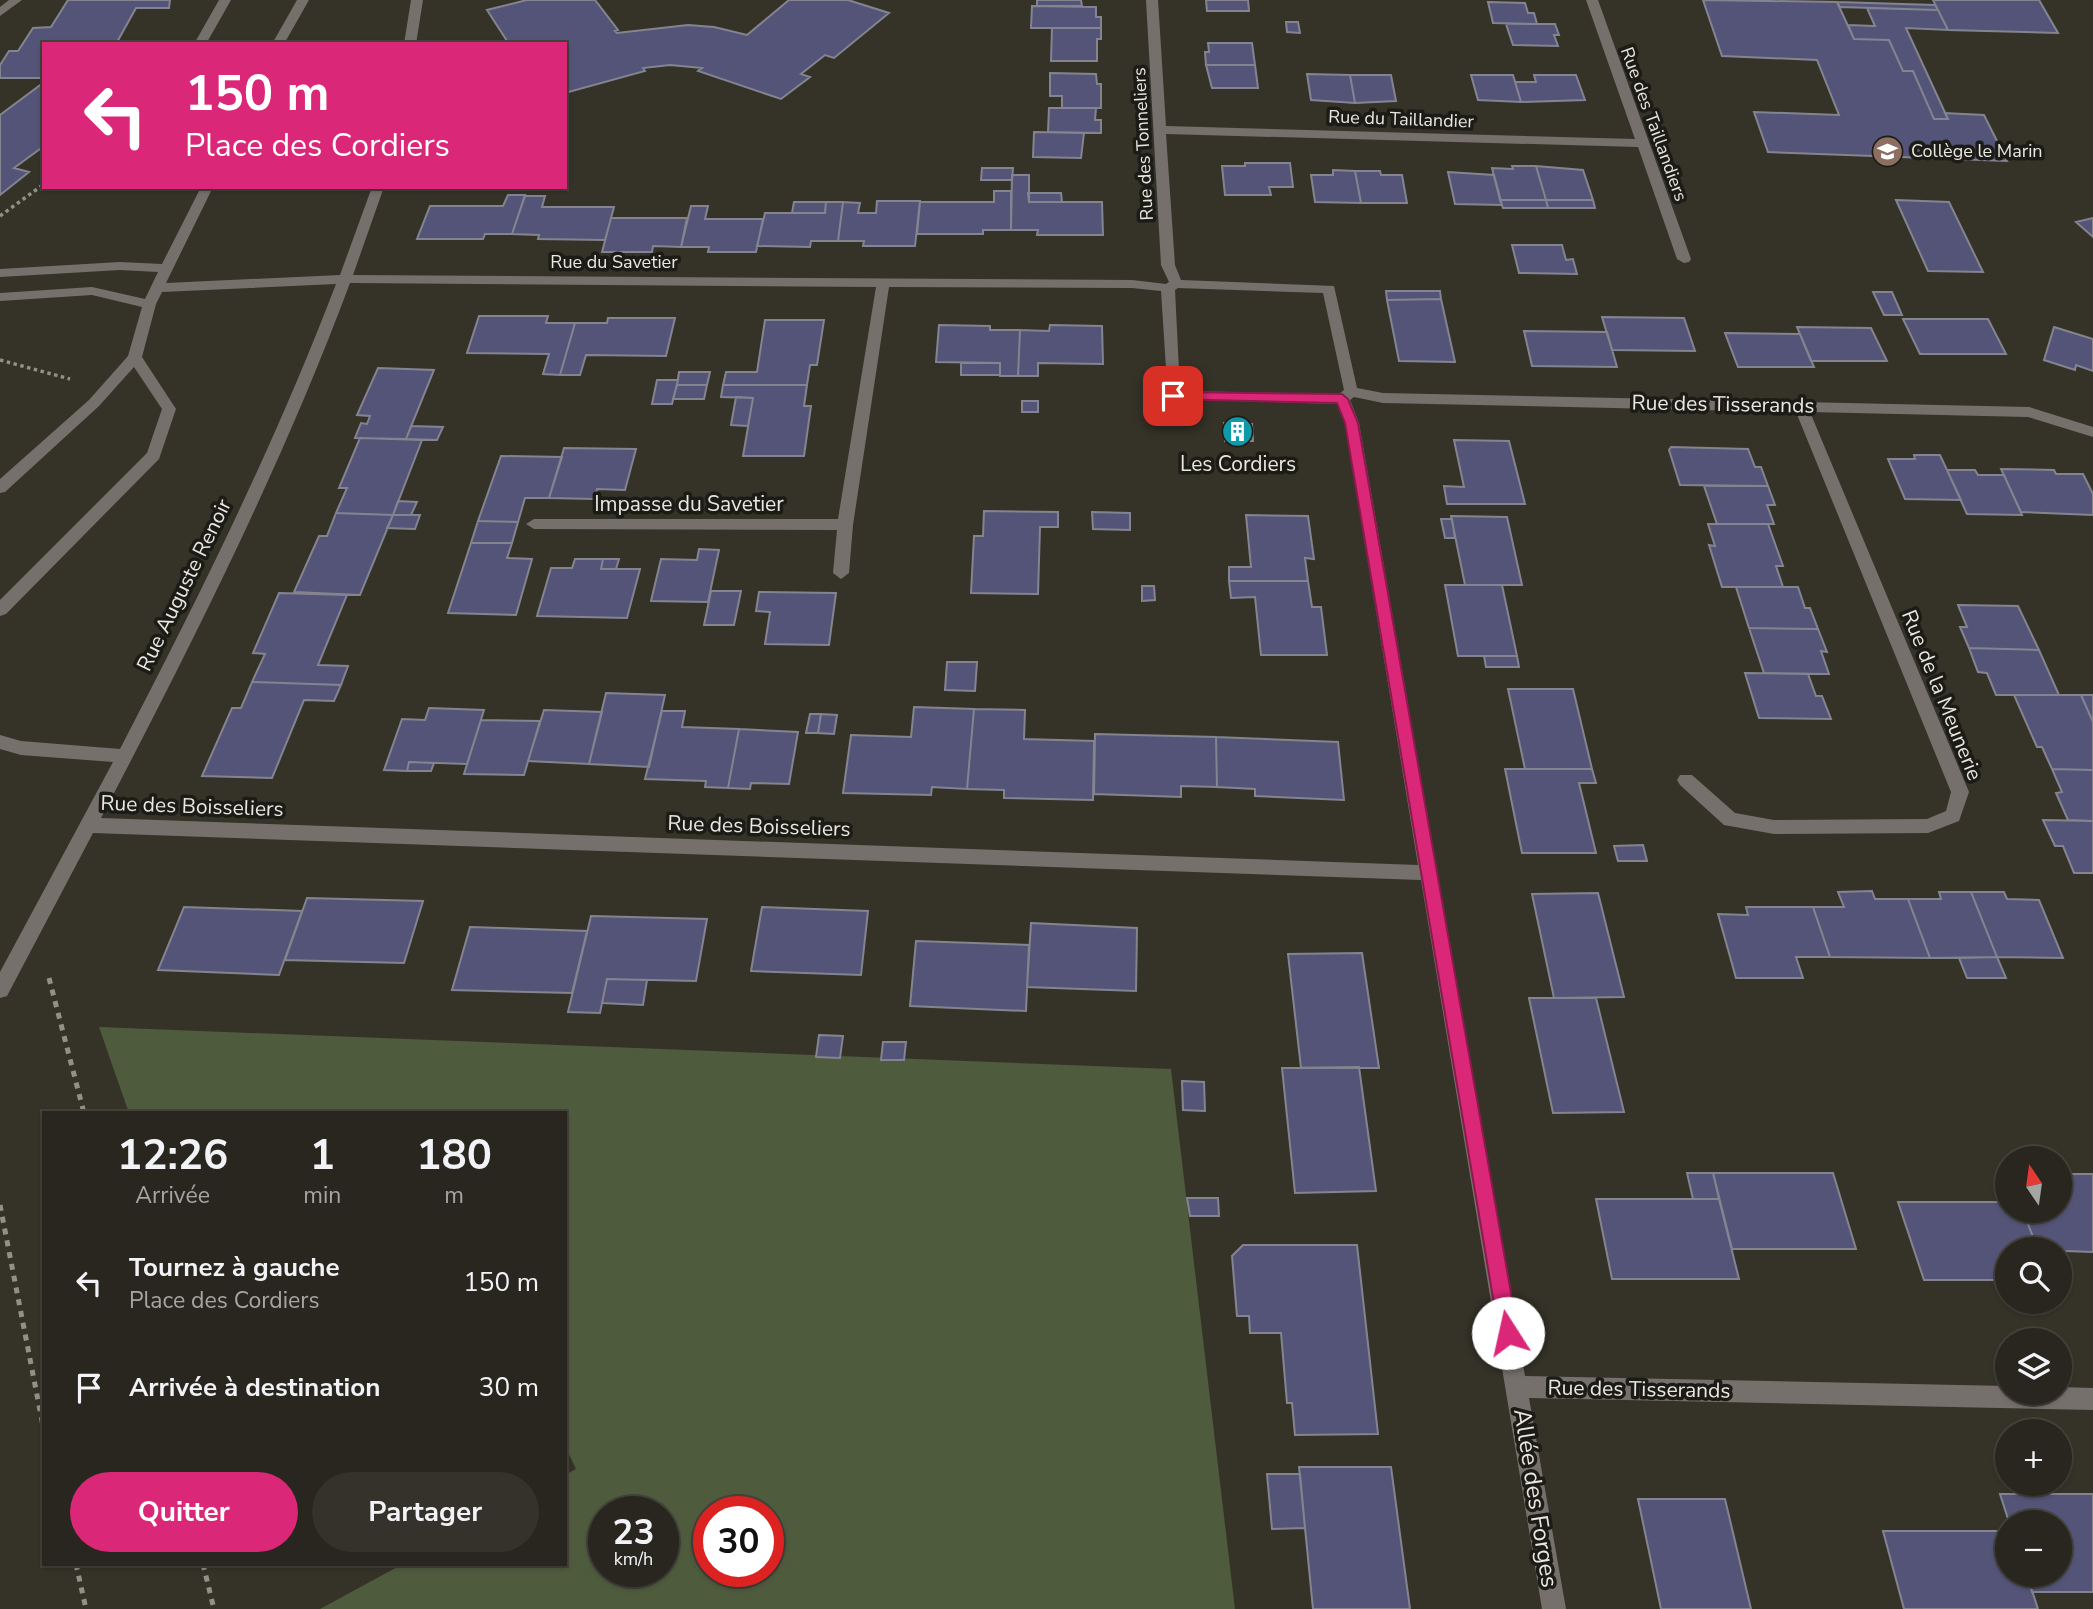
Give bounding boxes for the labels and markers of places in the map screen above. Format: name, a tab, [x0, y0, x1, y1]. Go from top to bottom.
school or university icon: Collège le Marin	[1871, 134, 1905, 168]
place label: Collège le Marin	[1911, 139, 2043, 163]
pin	[1143, 366, 1203, 426]
building icon: Les Cordiers	[1221, 415, 1255, 449]
place label: Les Cordiers	[1180, 450, 1296, 478]

